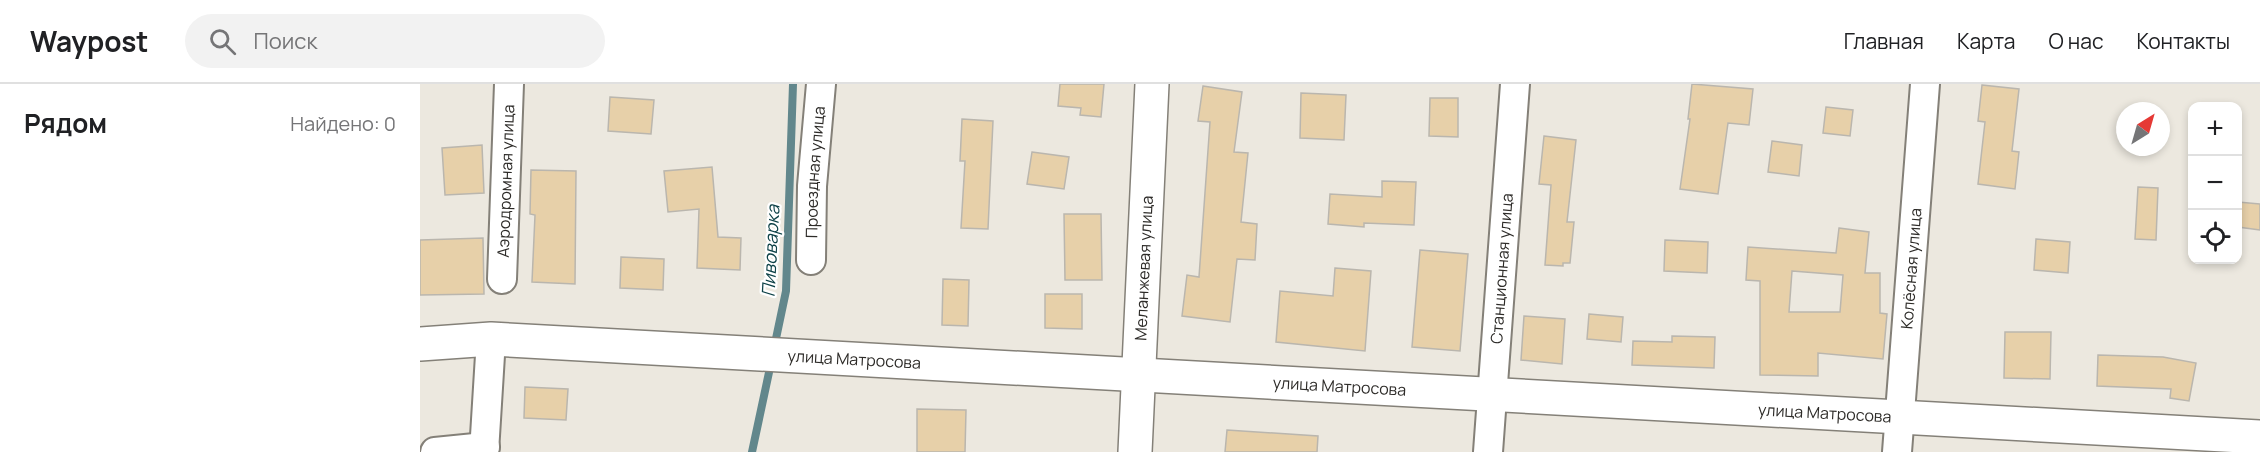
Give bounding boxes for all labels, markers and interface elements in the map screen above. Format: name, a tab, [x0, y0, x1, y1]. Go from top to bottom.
search box	[185, 14, 605, 68]
text: Waypost	[30, 22, 149, 60]
icon: search	[206, 25, 239, 58]
text: Поиск	[254, 26, 317, 56]
text: Главная	[1844, 27, 1924, 55]
text: Карта	[1957, 27, 2015, 55]
text: О нас	[2048, 27, 2104, 55]
text: Контакты	[2137, 27, 2230, 55]
north arrow	[2116, 102, 2170, 156]
map controls	[2188, 102, 2242, 264]
button: +	[2188, 102, 2242, 156]
street label: Аэродромная улица	[492, 104, 519, 258]
text: Рядом	[24, 105, 107, 141]
street label: Проездная улица	[800, 105, 830, 238]
text: Найдено: 0	[290, 110, 396, 137]
button: −	[2188, 156, 2242, 210]
street label: Станционная улица	[1485, 192, 1518, 345]
street label: Меланжевая улица	[1129, 195, 1158, 341]
water label: Пивоварка	[756, 203, 784, 298]
street label: Колёсная улица	[1895, 207, 1927, 330]
button: locate	[2188, 210, 2242, 264]
street label: улица Матросова	[787, 344, 921, 374]
street label: улица Матросова	[1272, 371, 1407, 401]
street label: улица Матросова	[1758, 398, 1892, 428]

